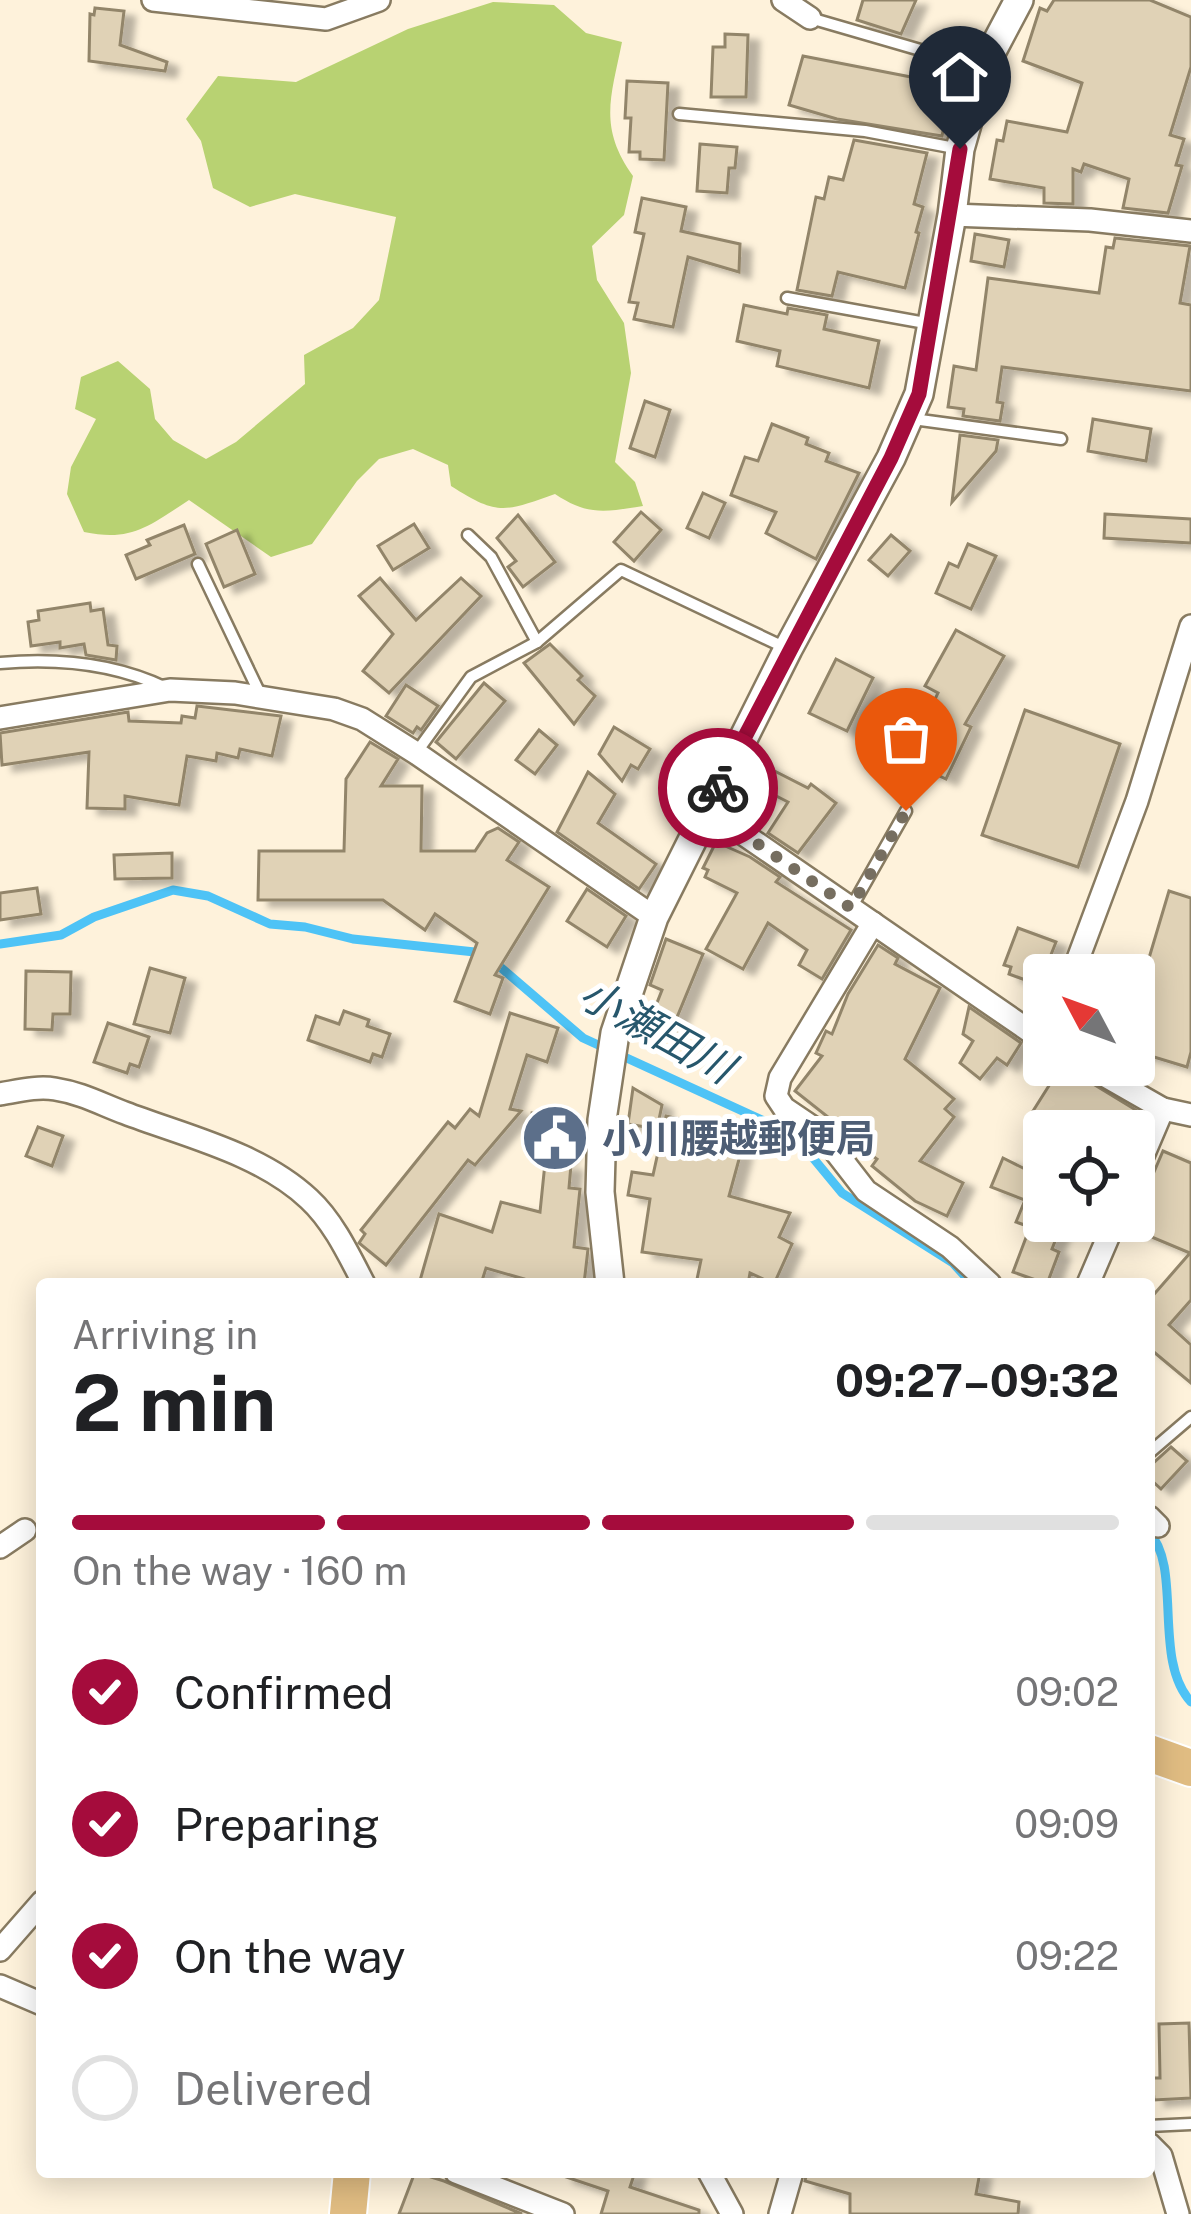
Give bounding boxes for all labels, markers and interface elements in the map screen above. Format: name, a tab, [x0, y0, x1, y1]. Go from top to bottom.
pin	[909, 26, 1011, 149]
icon: home	[927, 44, 993, 110]
pin	[855, 688, 957, 811]
icon: bag	[873, 706, 939, 772]
courier	[658, 728, 778, 848]
icon: bike	[685, 755, 751, 821]
north arrow	[1023, 954, 1155, 1086]
map controls	[1023, 954, 1155, 1242]
water label: 小瀬田川	[572, 968, 746, 1094]
public building icon: 小川腰越郵便局	[520, 1103, 590, 1173]
button: locate	[1023, 1110, 1155, 1242]
place label: 小川腰越郵便局	[602, 1115, 875, 1161]
text: Arriving in	[72, 1312, 258, 1358]
text: 09:27–09:32	[835, 1354, 1119, 1407]
text: 2 min	[72, 1357, 276, 1449]
text: On the way · 160 m	[72, 1548, 407, 1594]
icon: check	[72, 1659, 138, 1725]
text: Confirmed	[174, 1666, 393, 1719]
text: 09:02	[1015, 1669, 1119, 1715]
icon: check	[72, 1791, 138, 1857]
text: Preparing	[174, 1798, 380, 1851]
text: 09:09	[1014, 1801, 1119, 1847]
icon: check	[72, 1923, 138, 1989]
text: On the way	[174, 1930, 406, 1983]
text: 09:22	[1015, 1933, 1119, 1979]
text: Delivered	[174, 2062, 373, 2115]

